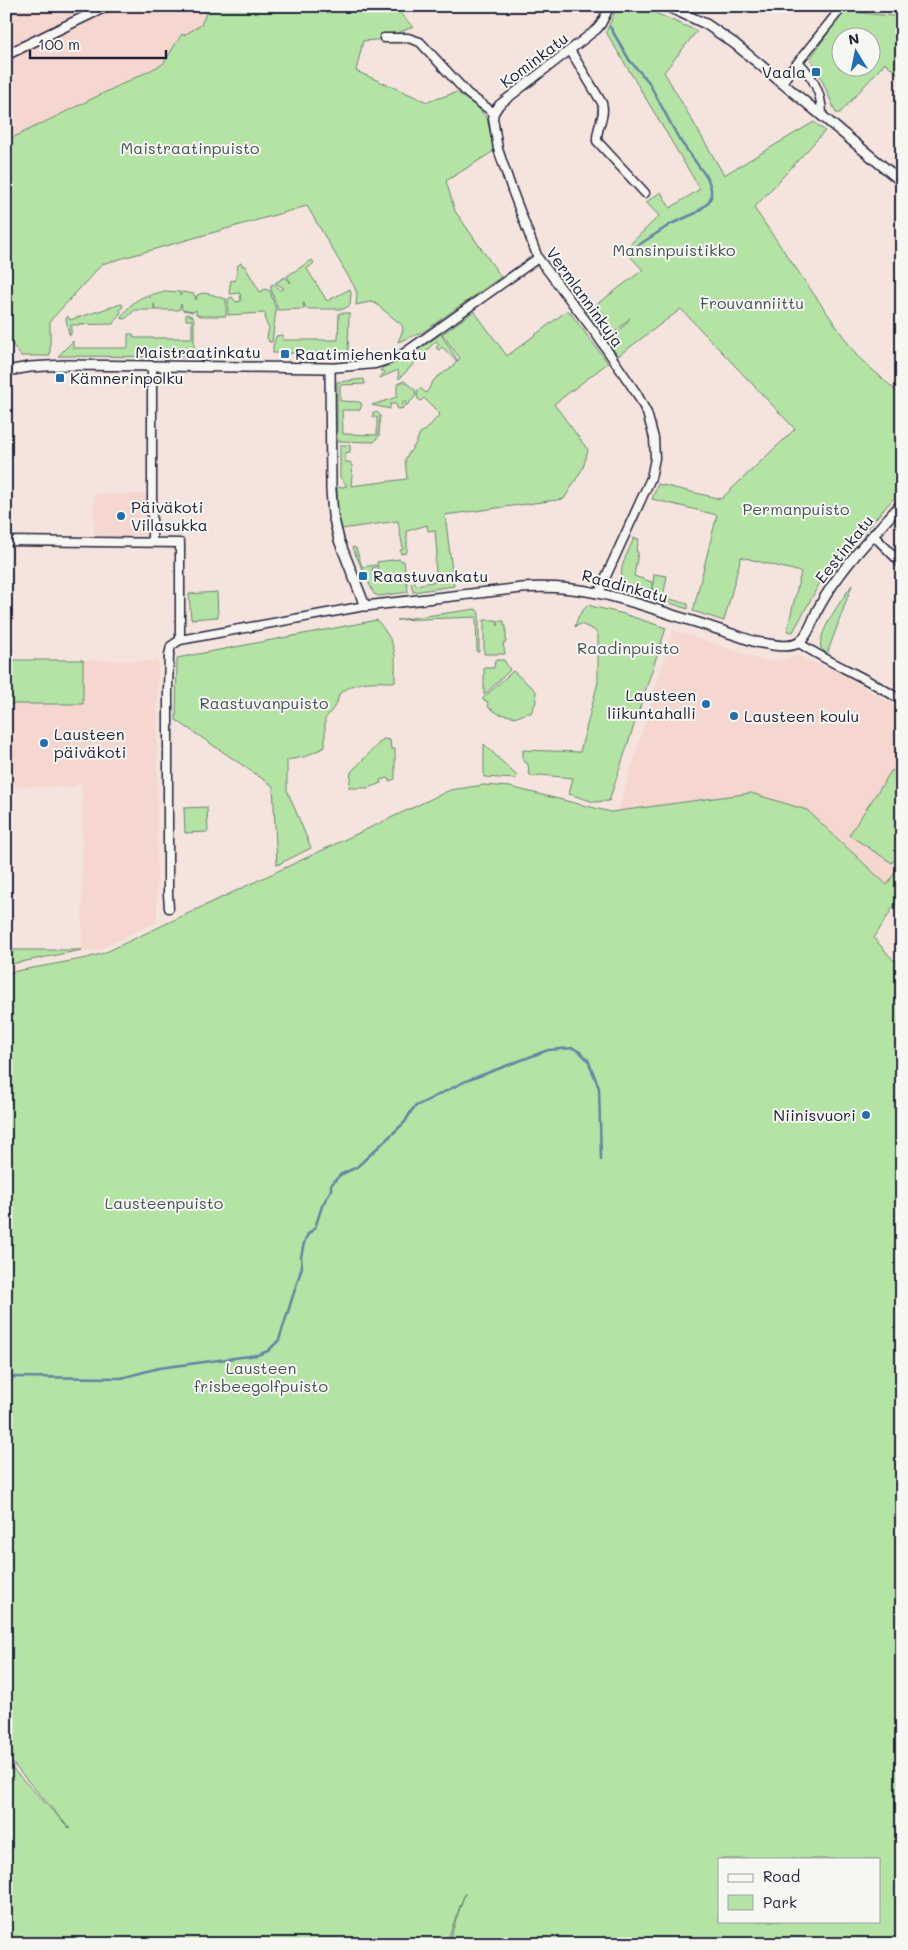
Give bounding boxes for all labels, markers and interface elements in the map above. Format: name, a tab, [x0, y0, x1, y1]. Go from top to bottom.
street label: Kominkatu	[495, 27, 572, 92]
scale bar	[30, 28, 166, 60]
north arrow	[830, 28, 880, 78]
text: N	[847, 28, 861, 49]
text: 100 m	[38, 34, 80, 54]
place label: Vaala	[762, 61, 806, 82]
marker: Vaala	[810, 66, 822, 78]
park label: Maistraatinpuisto	[120, 137, 260, 158]
park label: Mansinpuistikko	[613, 239, 735, 260]
street label: Vermlanninkuja	[542, 242, 629, 351]
park label: Frouvanniittu	[700, 292, 804, 313]
street label: Maistraatinkatu	[135, 341, 261, 362]
place label: Raatimiehenkatu	[295, 343, 427, 364]
marker: Raatimiehenkatu	[279, 348, 291, 360]
place label: Kämnerinpolku	[70, 367, 184, 388]
marker: Kämnerinpolku	[54, 372, 66, 384]
place label: Päiväkoti Villasukka	[131, 496, 208, 535]
park label: Permanpuisto	[742, 498, 850, 519]
marker: Päiväkoti Villasukka	[115, 510, 127, 522]
street label: Eestinkatu	[810, 510, 878, 587]
street label: Raadinkatu	[580, 564, 671, 607]
place label: Raastuvankatu	[373, 565, 488, 586]
marker: Raastuvankatu	[357, 570, 369, 582]
park label: Raadinpuisto	[577, 637, 679, 658]
place label: Lausteen liikuntahalli	[607, 684, 696, 723]
park label: Raastuvanpuisto	[200, 692, 328, 713]
marker: Lausteen liikuntahalli	[700, 698, 712, 710]
place label: Lausteen koulu	[744, 705, 859, 726]
marker: Lausteen koulu	[728, 710, 740, 722]
place label: Lausteen päiväkoti	[54, 723, 126, 762]
marker: Lausteen päiväkoti	[38, 737, 50, 749]
place label: Niinisvuori	[773, 1104, 856, 1125]
marker: Niinisvuori	[860, 1109, 872, 1121]
park label: Lausteenpuisto	[105, 1192, 223, 1213]
park label: Lausteen frisbeegolfpuisto	[194, 1357, 328, 1396]
legend	[718, 1858, 880, 1922]
text: Road	[763, 1866, 800, 1886]
text: Park	[763, 1892, 797, 1912]

